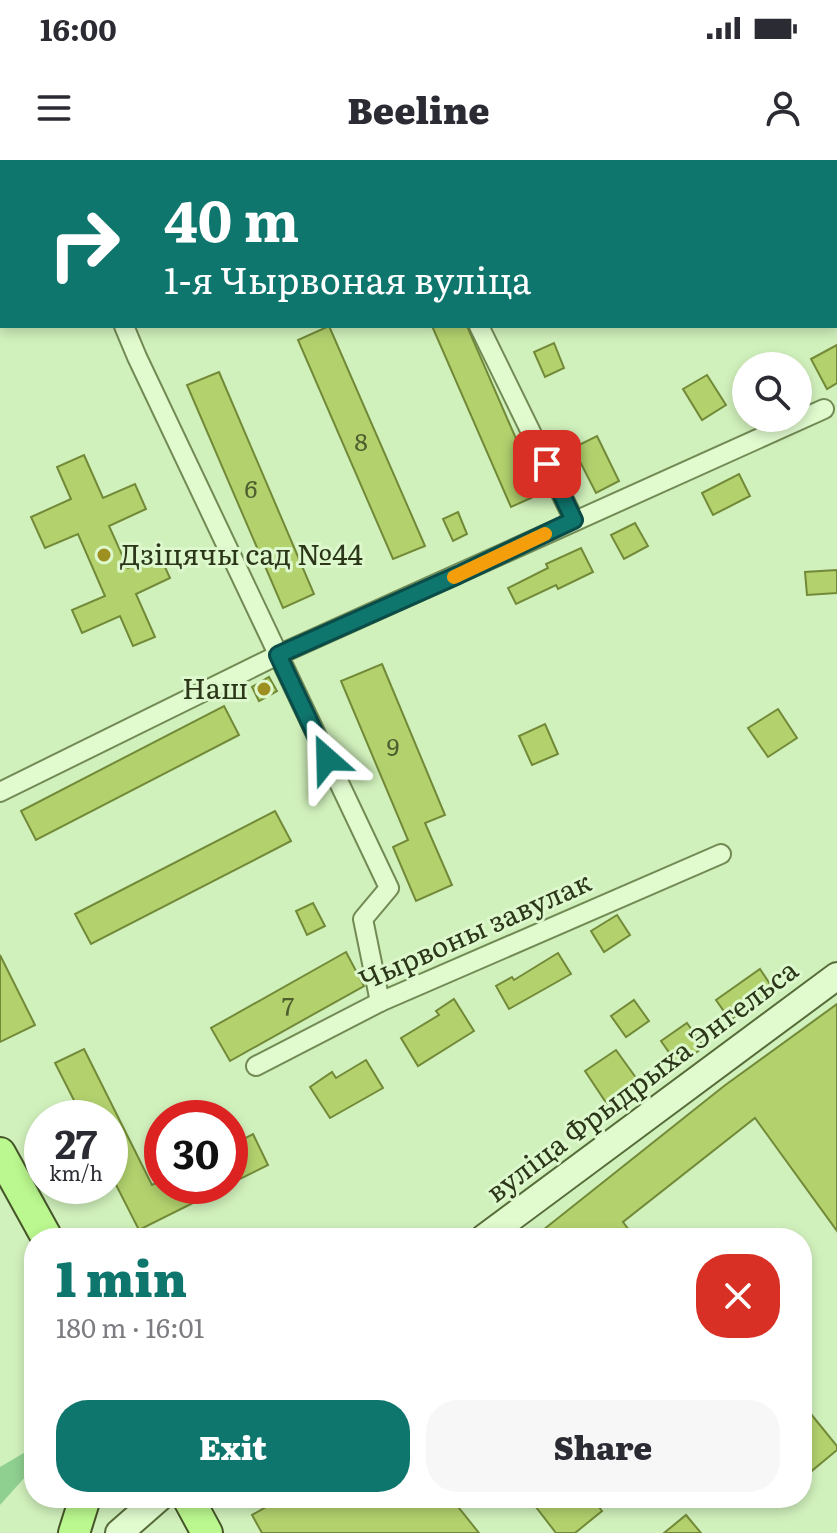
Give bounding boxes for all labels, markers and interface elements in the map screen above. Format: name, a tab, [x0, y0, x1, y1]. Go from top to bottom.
text: 16:00	[40, 6, 117, 50]
text: Beeline	[347, 82, 490, 135]
icon: menu	[32, 86, 76, 130]
icon: person	[761, 86, 805, 130]
text: 40 m	[164, 176, 299, 259]
icon: right	[32, 192, 136, 296]
text: 1-я Чырвоная вуліца	[164, 252, 531, 305]
map controls	[732, 352, 812, 432]
button: search	[732, 352, 812, 432]
house number: 8	[354, 423, 368, 458]
pin	[513, 430, 581, 498]
icon: arrive	[525, 442, 569, 486]
house number: 6	[245, 470, 258, 505]
place label: Дзіцячы сад №44	[120, 532, 363, 574]
marker: Дзіцячы сад №44	[95, 546, 113, 564]
place label: Наш	[182, 666, 248, 708]
marker: Наш	[255, 680, 273, 698]
position arrow	[285, 717, 369, 801]
house number: 9	[387, 728, 399, 763]
street label: Чырвоны завулак	[351, 859, 597, 999]
street label: вуліца Фрыдрыха Энгельса	[476, 948, 806, 1211]
house number: 7	[282, 987, 294, 1022]
speed limit sign: 30	[144, 1100, 248, 1204]
text: 27	[55, 1112, 97, 1171]
text: km/h	[49, 1157, 103, 1187]
text: 1 min	[56, 1241, 187, 1312]
button: close	[696, 1254, 780, 1338]
text: 180 m · 16:01	[56, 1307, 204, 1346]
button: Exit	[56, 1400, 410, 1492]
button: Share	[426, 1400, 780, 1492]

